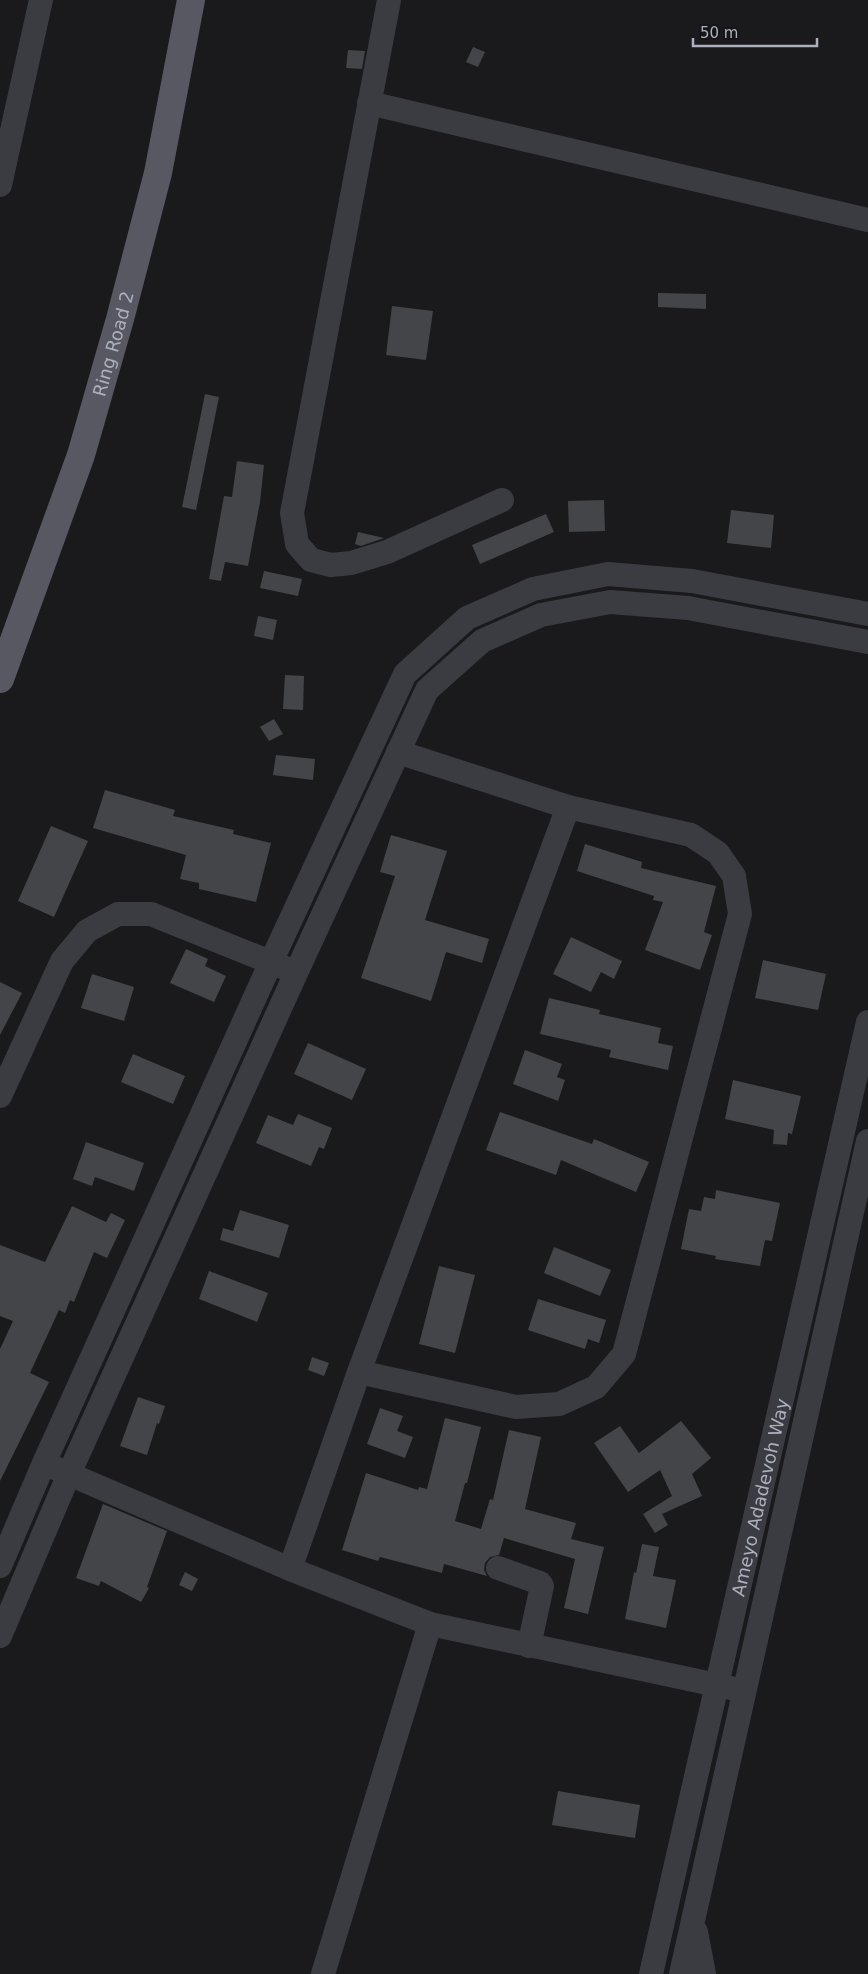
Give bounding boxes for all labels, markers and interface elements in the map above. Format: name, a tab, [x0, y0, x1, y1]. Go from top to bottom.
scale bar	[693, 15, 817, 47]
text: 50 m	[700, 24, 738, 42]
street label: Ring Road 2	[88, 289, 137, 399]
street label: Ameyo Adadevoh Way	[727, 1396, 792, 1598]

